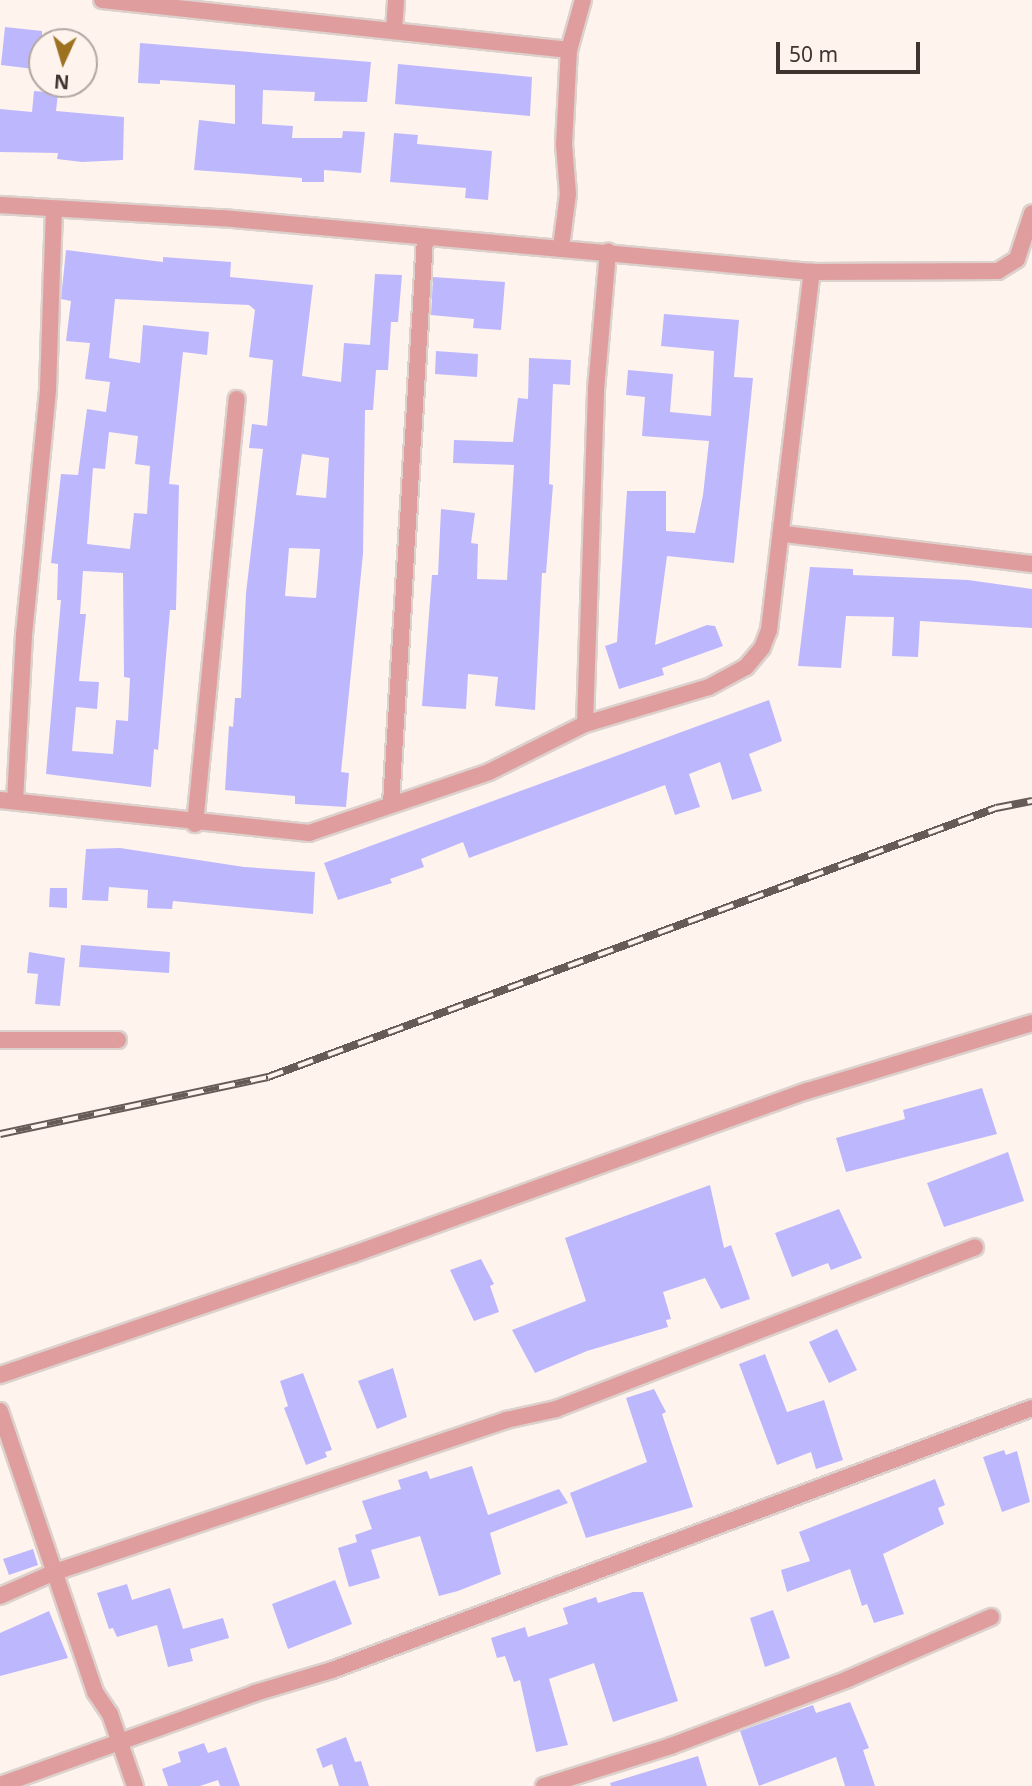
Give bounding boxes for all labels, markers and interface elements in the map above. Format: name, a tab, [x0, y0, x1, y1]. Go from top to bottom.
north arrow	[28, 28, 98, 98]
scale bar	[780, 28, 923, 72]
text: 50 m	[789, 40, 838, 68]
text: N	[53, 68, 70, 95]

